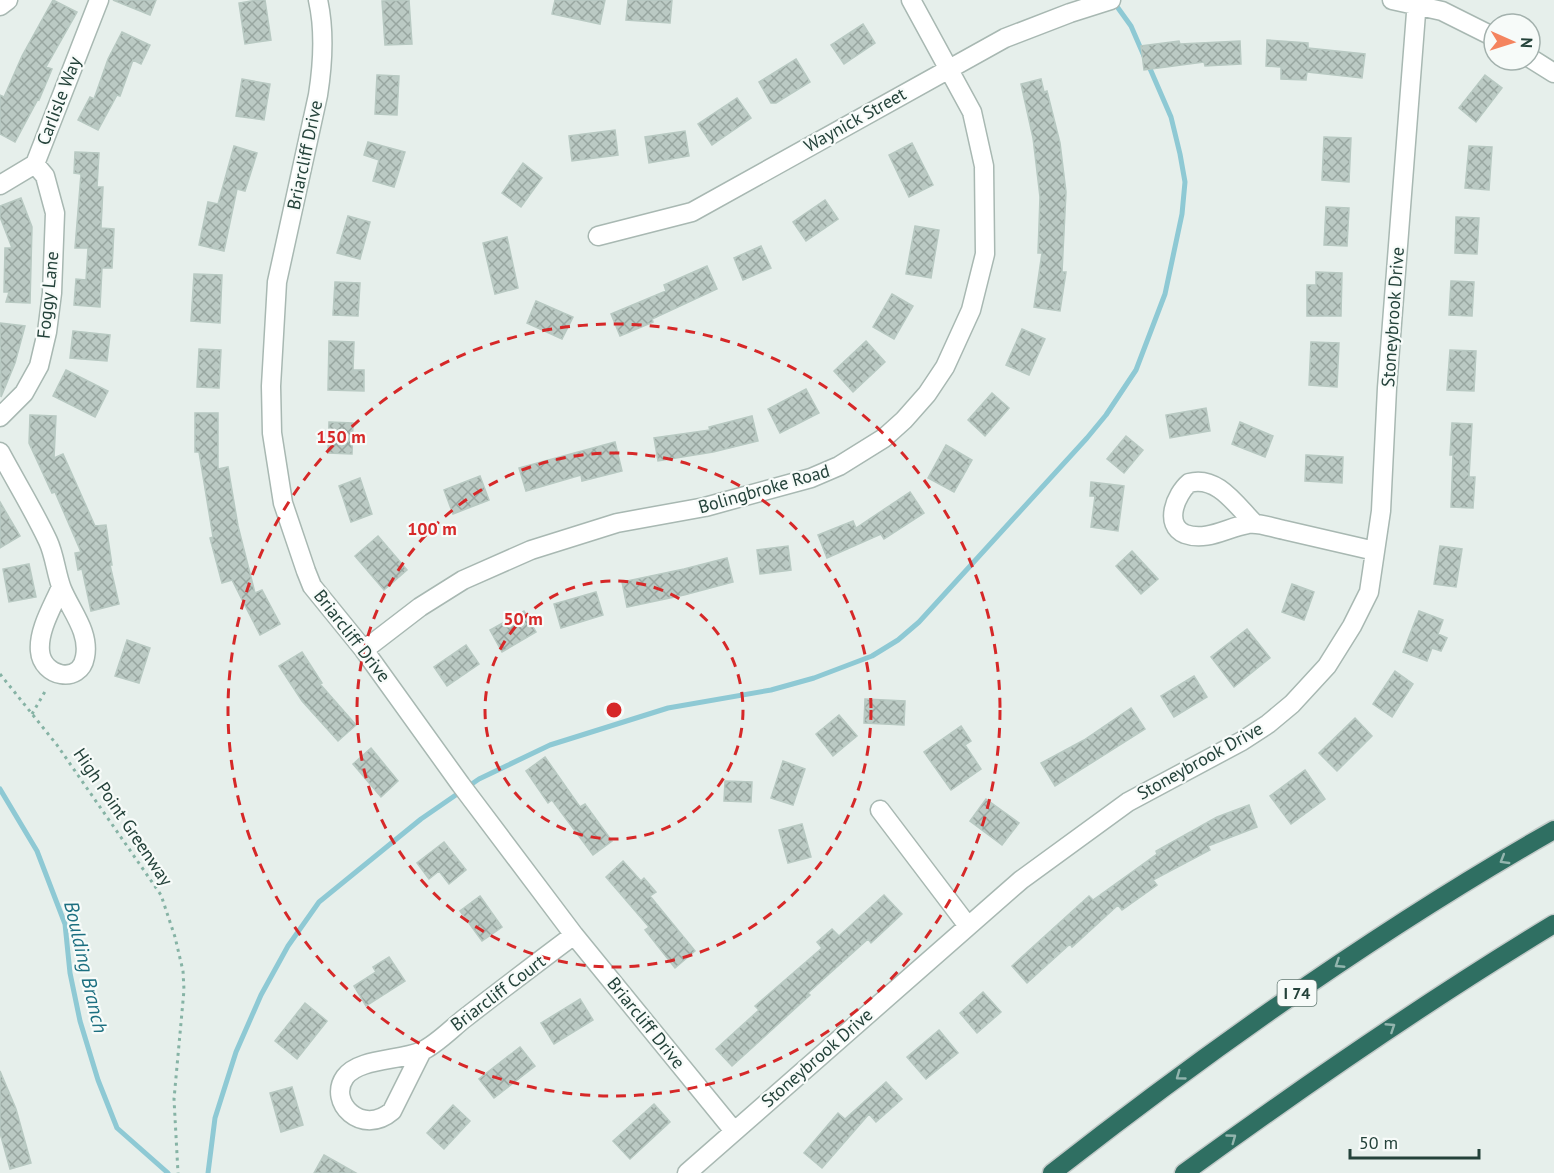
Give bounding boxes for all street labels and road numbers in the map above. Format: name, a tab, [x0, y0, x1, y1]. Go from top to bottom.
street label: Carlisle Way	[31, 53, 86, 148]
street label: Waynick Street	[800, 82, 910, 157]
street label: Briarcliff Drive	[282, 98, 327, 212]
street label: Stoneybrook Drive	[1376, 246, 1409, 388]
street label: Foggy Lane	[31, 250, 64, 340]
street label: Bolingbroke Road	[695, 459, 832, 518]
street label: Briarcliff Drive	[309, 585, 396, 687]
street label: Stoneybrook Drive	[1133, 716, 1267, 805]
street label: High Point Greenway	[69, 743, 178, 891]
street label: Briarcliff Court	[446, 949, 550, 1036]
street label: Briarcliff Drive	[602, 972, 690, 1073]
road number: I 74	[1278, 980, 1316, 1006]
street label: Stoneybrook Drive	[756, 1003, 877, 1112]

